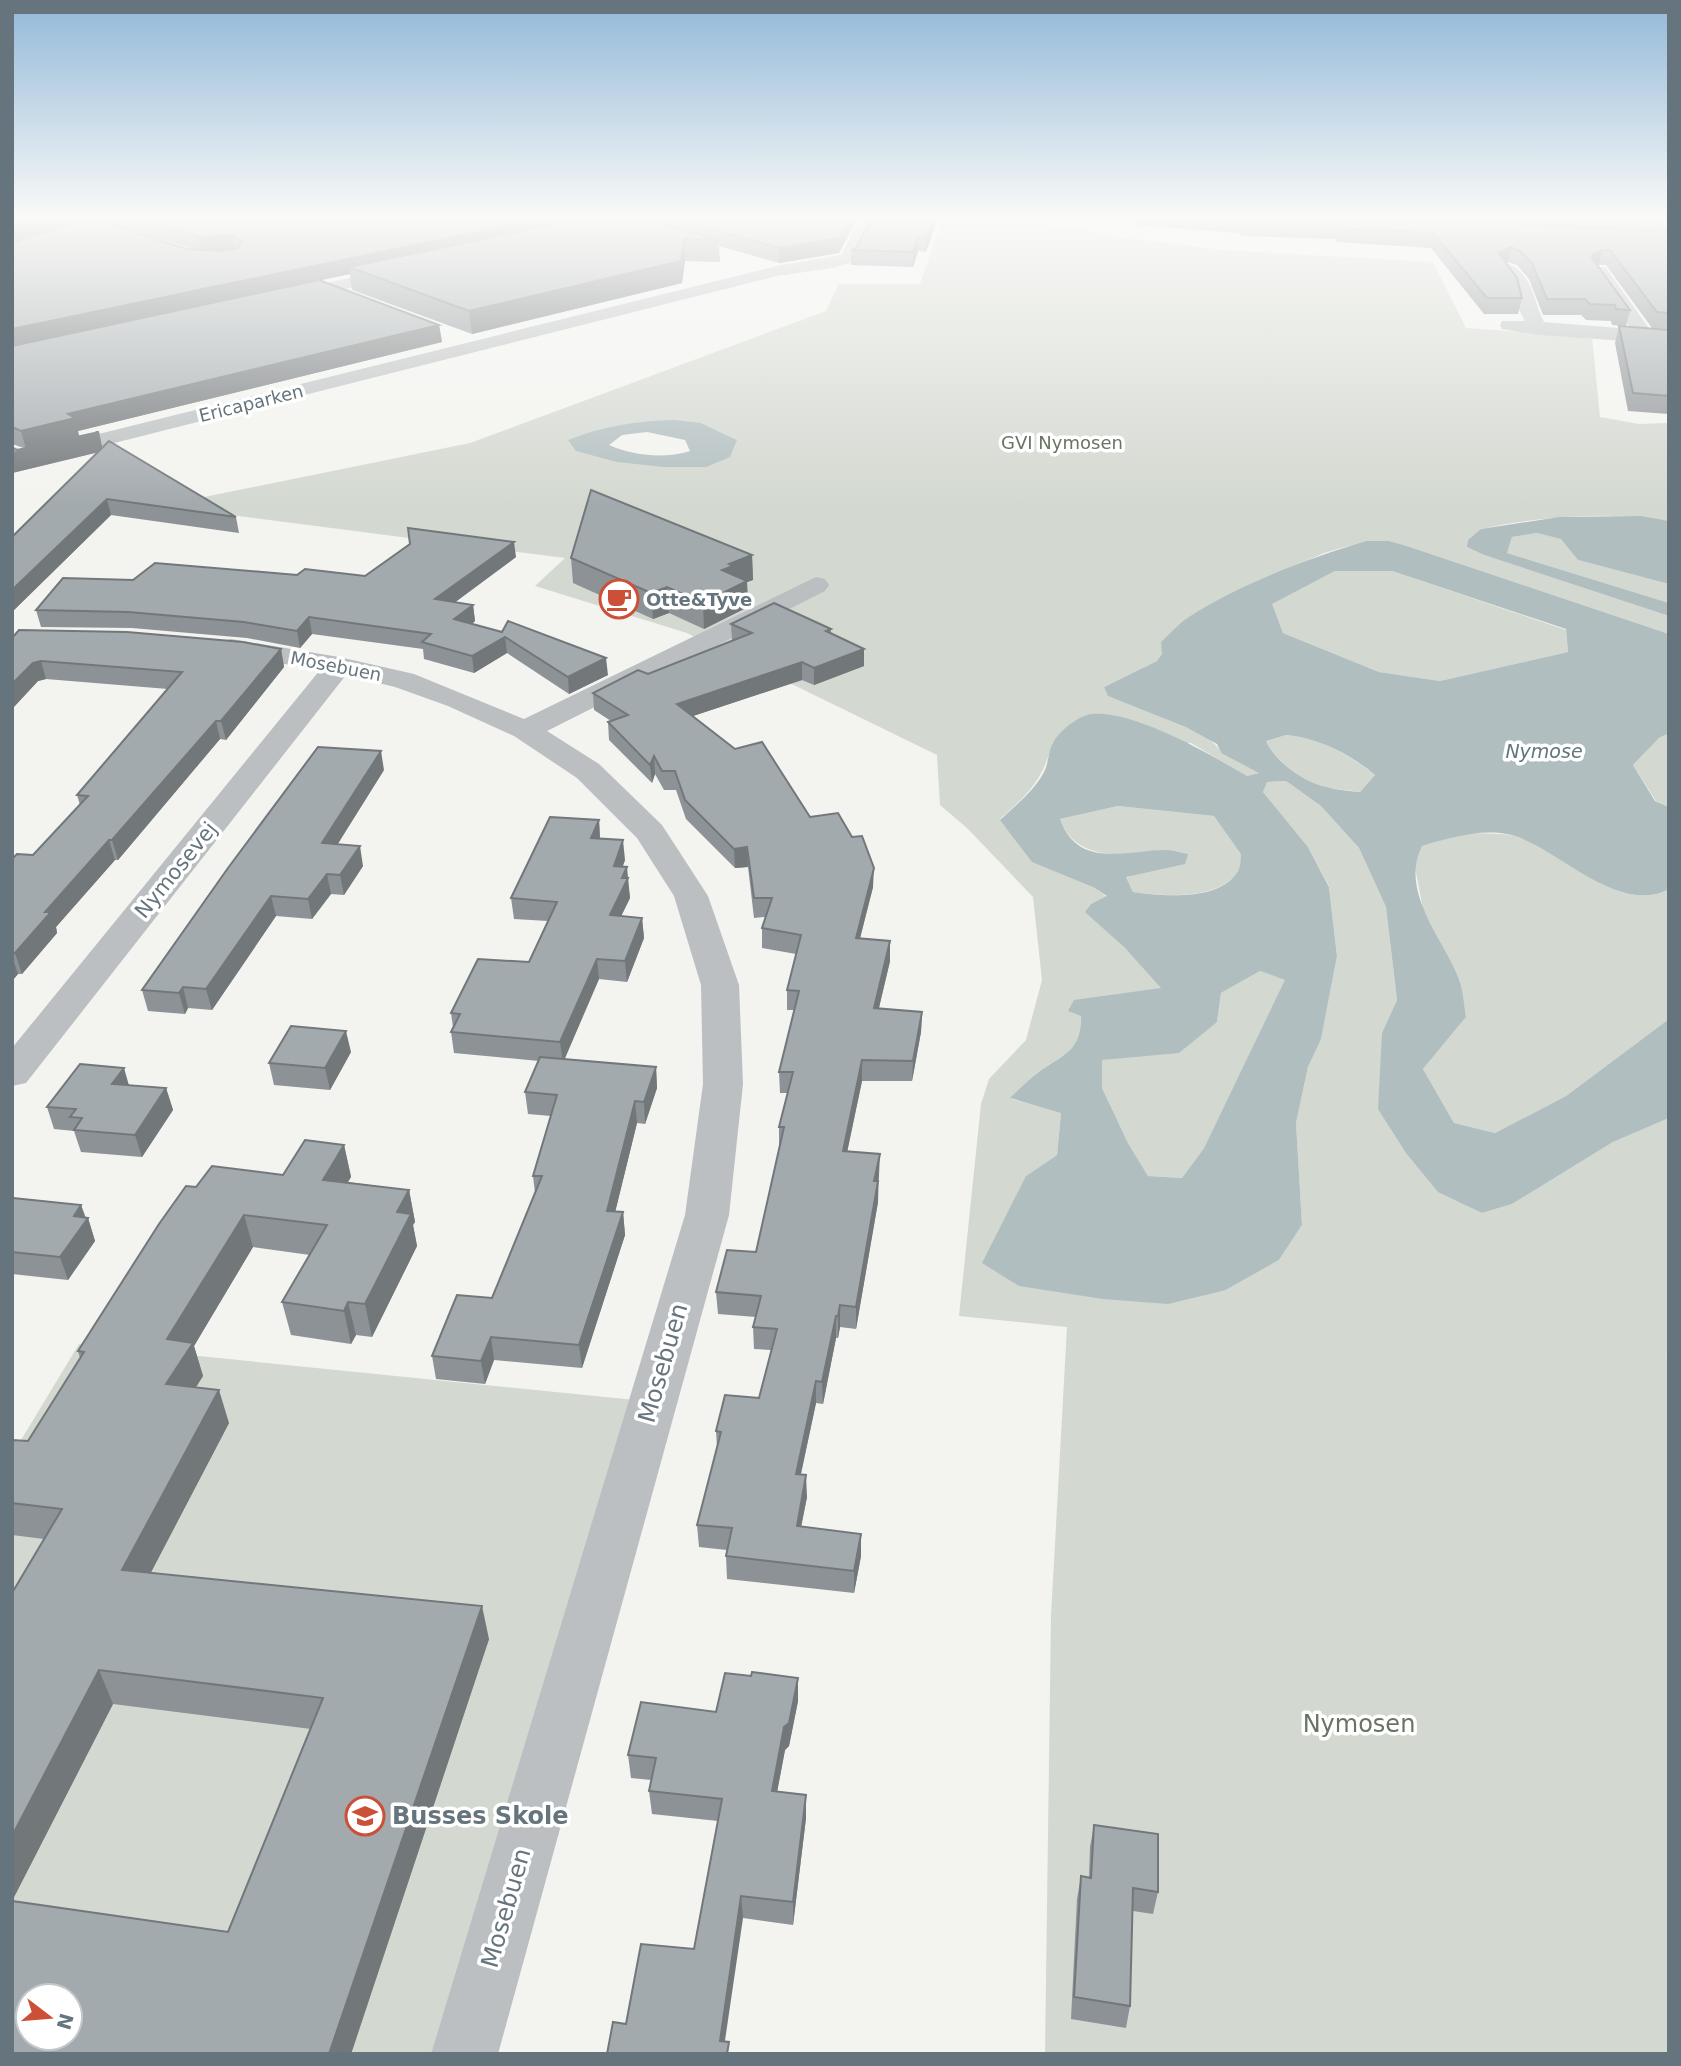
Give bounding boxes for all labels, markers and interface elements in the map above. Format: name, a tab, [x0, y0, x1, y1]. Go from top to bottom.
street label: Ericaparken	[197, 380, 305, 426]
park label: GVI Nymosen	[1001, 432, 1123, 453]
cafe icon: Otte&Tyve	[598, 578, 640, 620]
place label: Otte&Tyve	[646, 589, 752, 610]
street label: Mosebuen	[289, 647, 383, 685]
water label: Nymose	[1505, 740, 1583, 762]
street label: Nymosevej	[130, 817, 222, 923]
street label: Mosebuen	[633, 1300, 693, 1426]
park label: Nymosen	[1303, 1710, 1415, 1738]
school or university icon: Busses Skole	[344, 1795, 386, 1837]
place label: Busses Skole	[392, 1802, 568, 1830]
street label: Mosebuen	[476, 1845, 536, 1971]
north arrow	[14, 1982, 84, 2052]
text: N	[53, 2011, 78, 2032]

